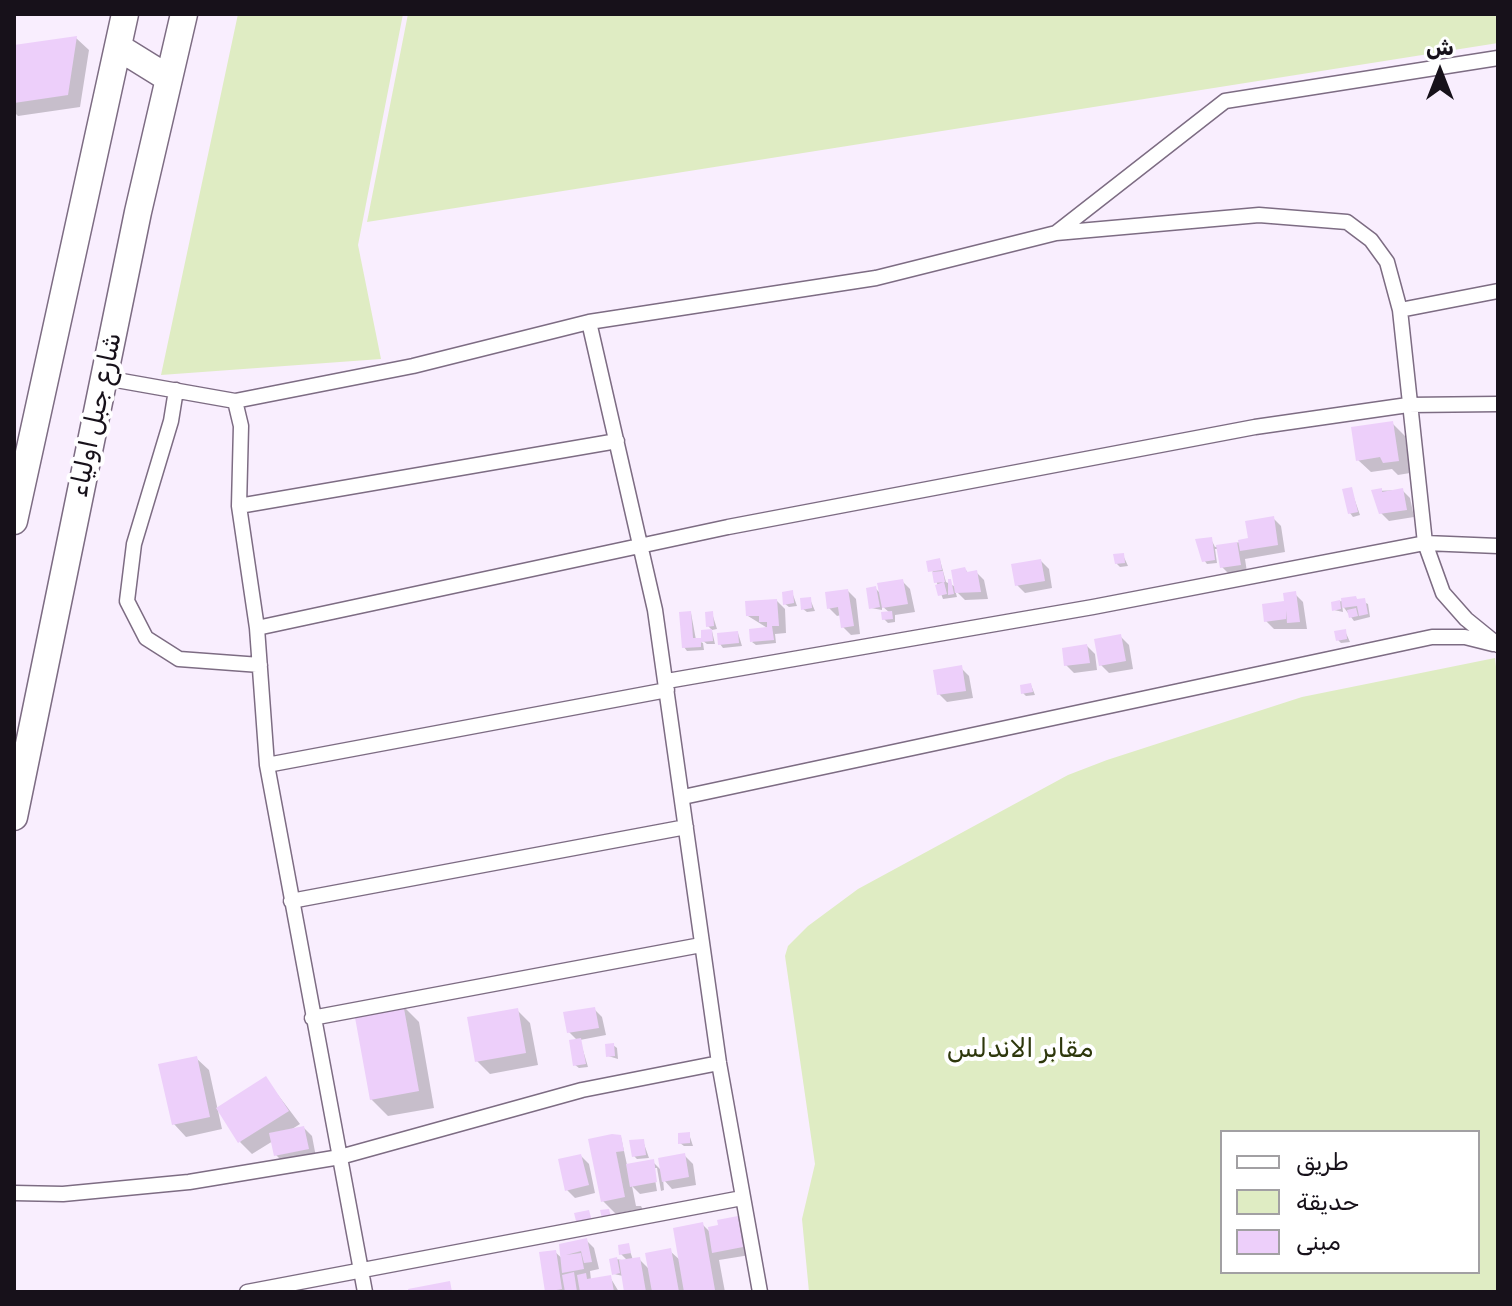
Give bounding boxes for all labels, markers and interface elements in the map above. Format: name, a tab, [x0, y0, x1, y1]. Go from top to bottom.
north arrow	[1400, 32, 1480, 112]
text: ش	[1426, 34, 1454, 61]
street label: شارع جبل اولياء	[63, 330, 129, 500]
park label: مقابر الاندلس	[947, 1033, 1093, 1065]
legend	[1220, 1130, 1480, 1274]
text: طريق	[1296, 1148, 1349, 1176]
text: حديقة	[1296, 1188, 1359, 1216]
text: مبنى	[1296, 1228, 1341, 1256]

